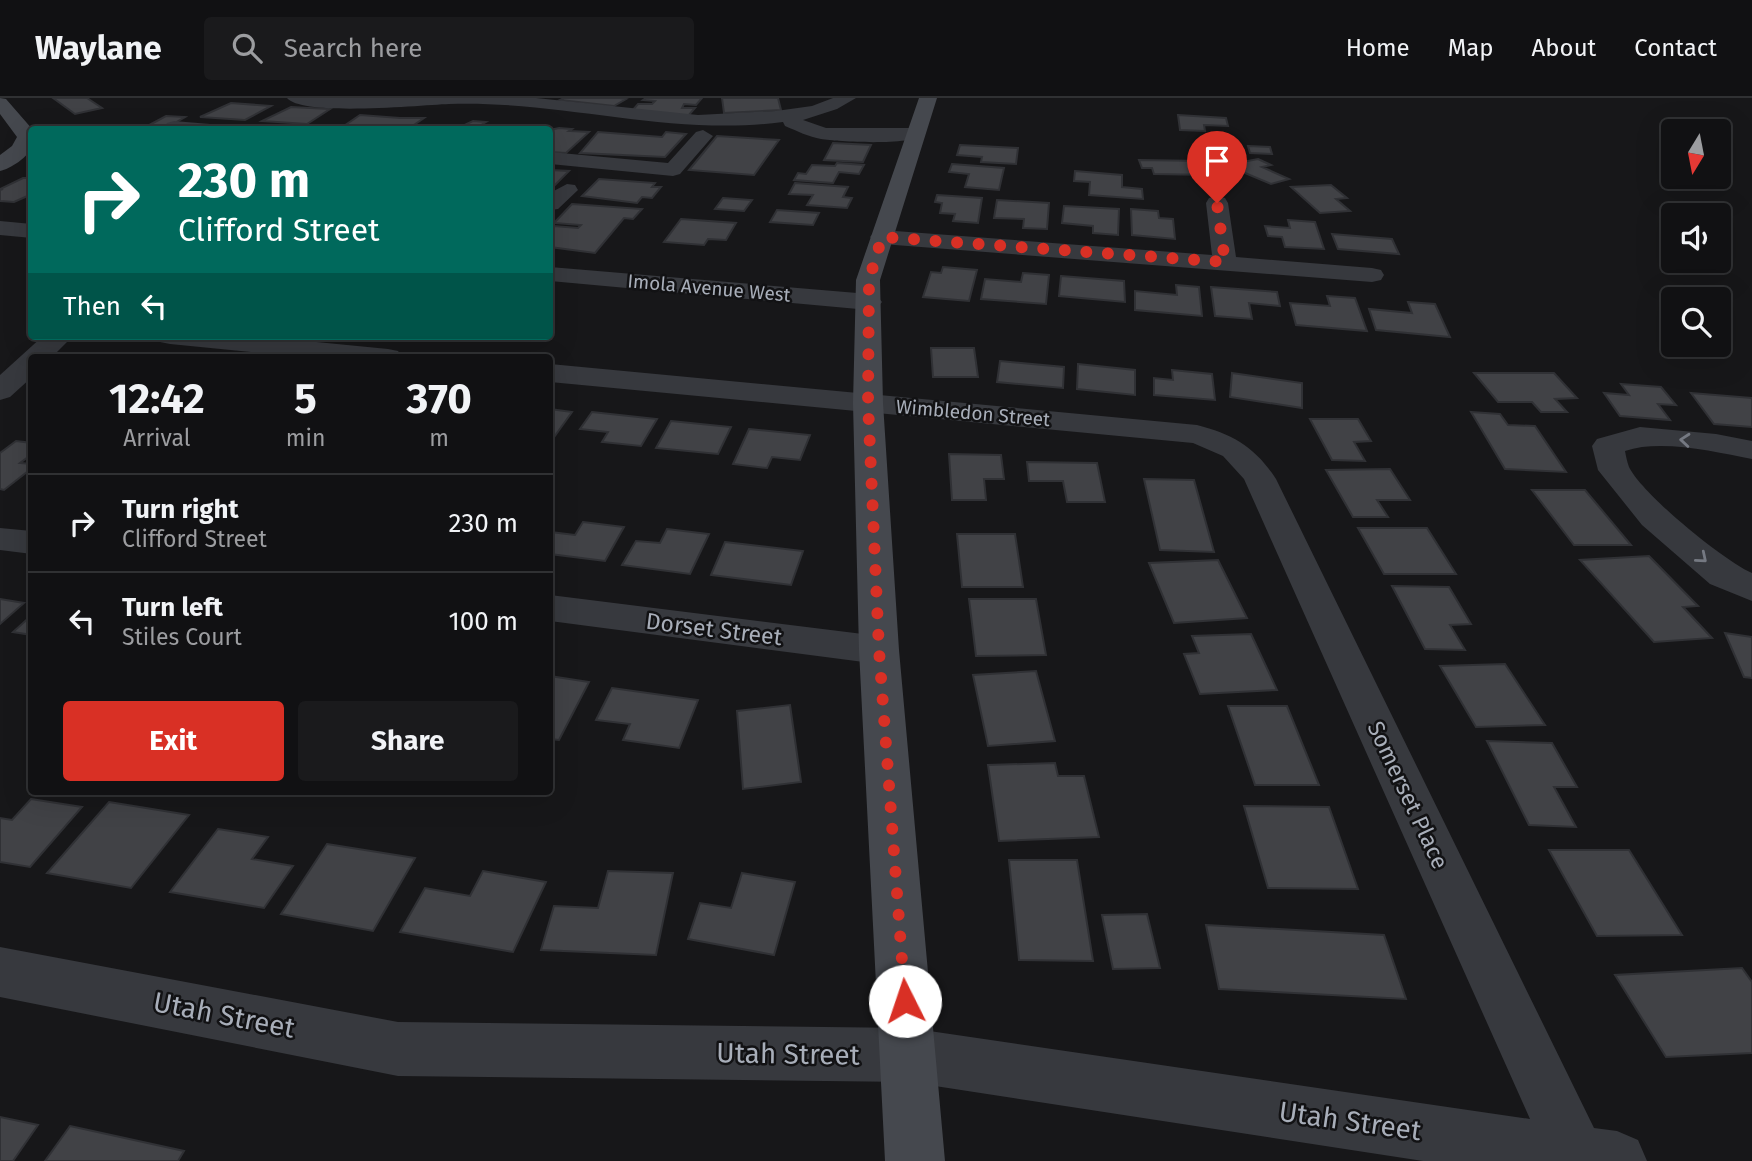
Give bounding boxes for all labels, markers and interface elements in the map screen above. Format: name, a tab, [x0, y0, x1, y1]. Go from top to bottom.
search box	[204, 17, 694, 80]
text: Waylane	[35, 28, 162, 68]
icon: search	[228, 29, 266, 67]
text: Search here	[284, 33, 423, 64]
text: Home	[1346, 34, 1410, 62]
text: Map	[1448, 34, 1494, 62]
text: About	[1532, 34, 1596, 62]
text: Contact	[1634, 34, 1717, 62]
north arrow	[1661, 119, 1731, 189]
map controls	[1661, 119, 1731, 357]
pin	[1187, 131, 1247, 203]
icon: arrive	[1198, 142, 1236, 180]
text: 230 m	[178, 151, 310, 210]
icon: right	[63, 154, 154, 245]
button: sound	[1661, 203, 1731, 273]
text: Clifford Street	[178, 211, 380, 249]
street label: Imola Avenue West	[627, 269, 792, 307]
icon: left	[135, 287, 173, 325]
button: search	[1661, 287, 1731, 357]
text: Then	[63, 291, 121, 322]
text: 12:42	[109, 374, 205, 424]
text: 5	[294, 374, 317, 424]
text: 370	[407, 374, 472, 424]
street label: Wimbledon Street	[895, 395, 1051, 431]
text: Arrival	[123, 424, 191, 452]
text: min	[286, 424, 325, 452]
text: m	[429, 424, 449, 452]
one-way arrow	[1679, 433, 1690, 448]
text: Turn right	[122, 494, 239, 525]
icon: right	[63, 504, 101, 542]
text: 230 m	[449, 508, 518, 539]
text: Clifford Street	[122, 525, 267, 553]
one-way arrow	[1694, 549, 1707, 562]
text: Turn left	[122, 592, 223, 623]
icon: left	[63, 602, 101, 640]
text: 100 m	[449, 606, 518, 637]
street label: Dorset Street	[644, 607, 784, 651]
text: Stiles Court	[122, 623, 242, 651]
button: Exit	[63, 701, 284, 781]
button: Share	[298, 701, 518, 781]
street label: Somerset Place	[1362, 717, 1454, 873]
position arrow	[868, 964, 942, 1038]
street label: Utah Street	[150, 985, 298, 1045]
street label: Utah Street	[716, 1036, 861, 1072]
street label: Utah Street	[1277, 1095, 1424, 1147]

